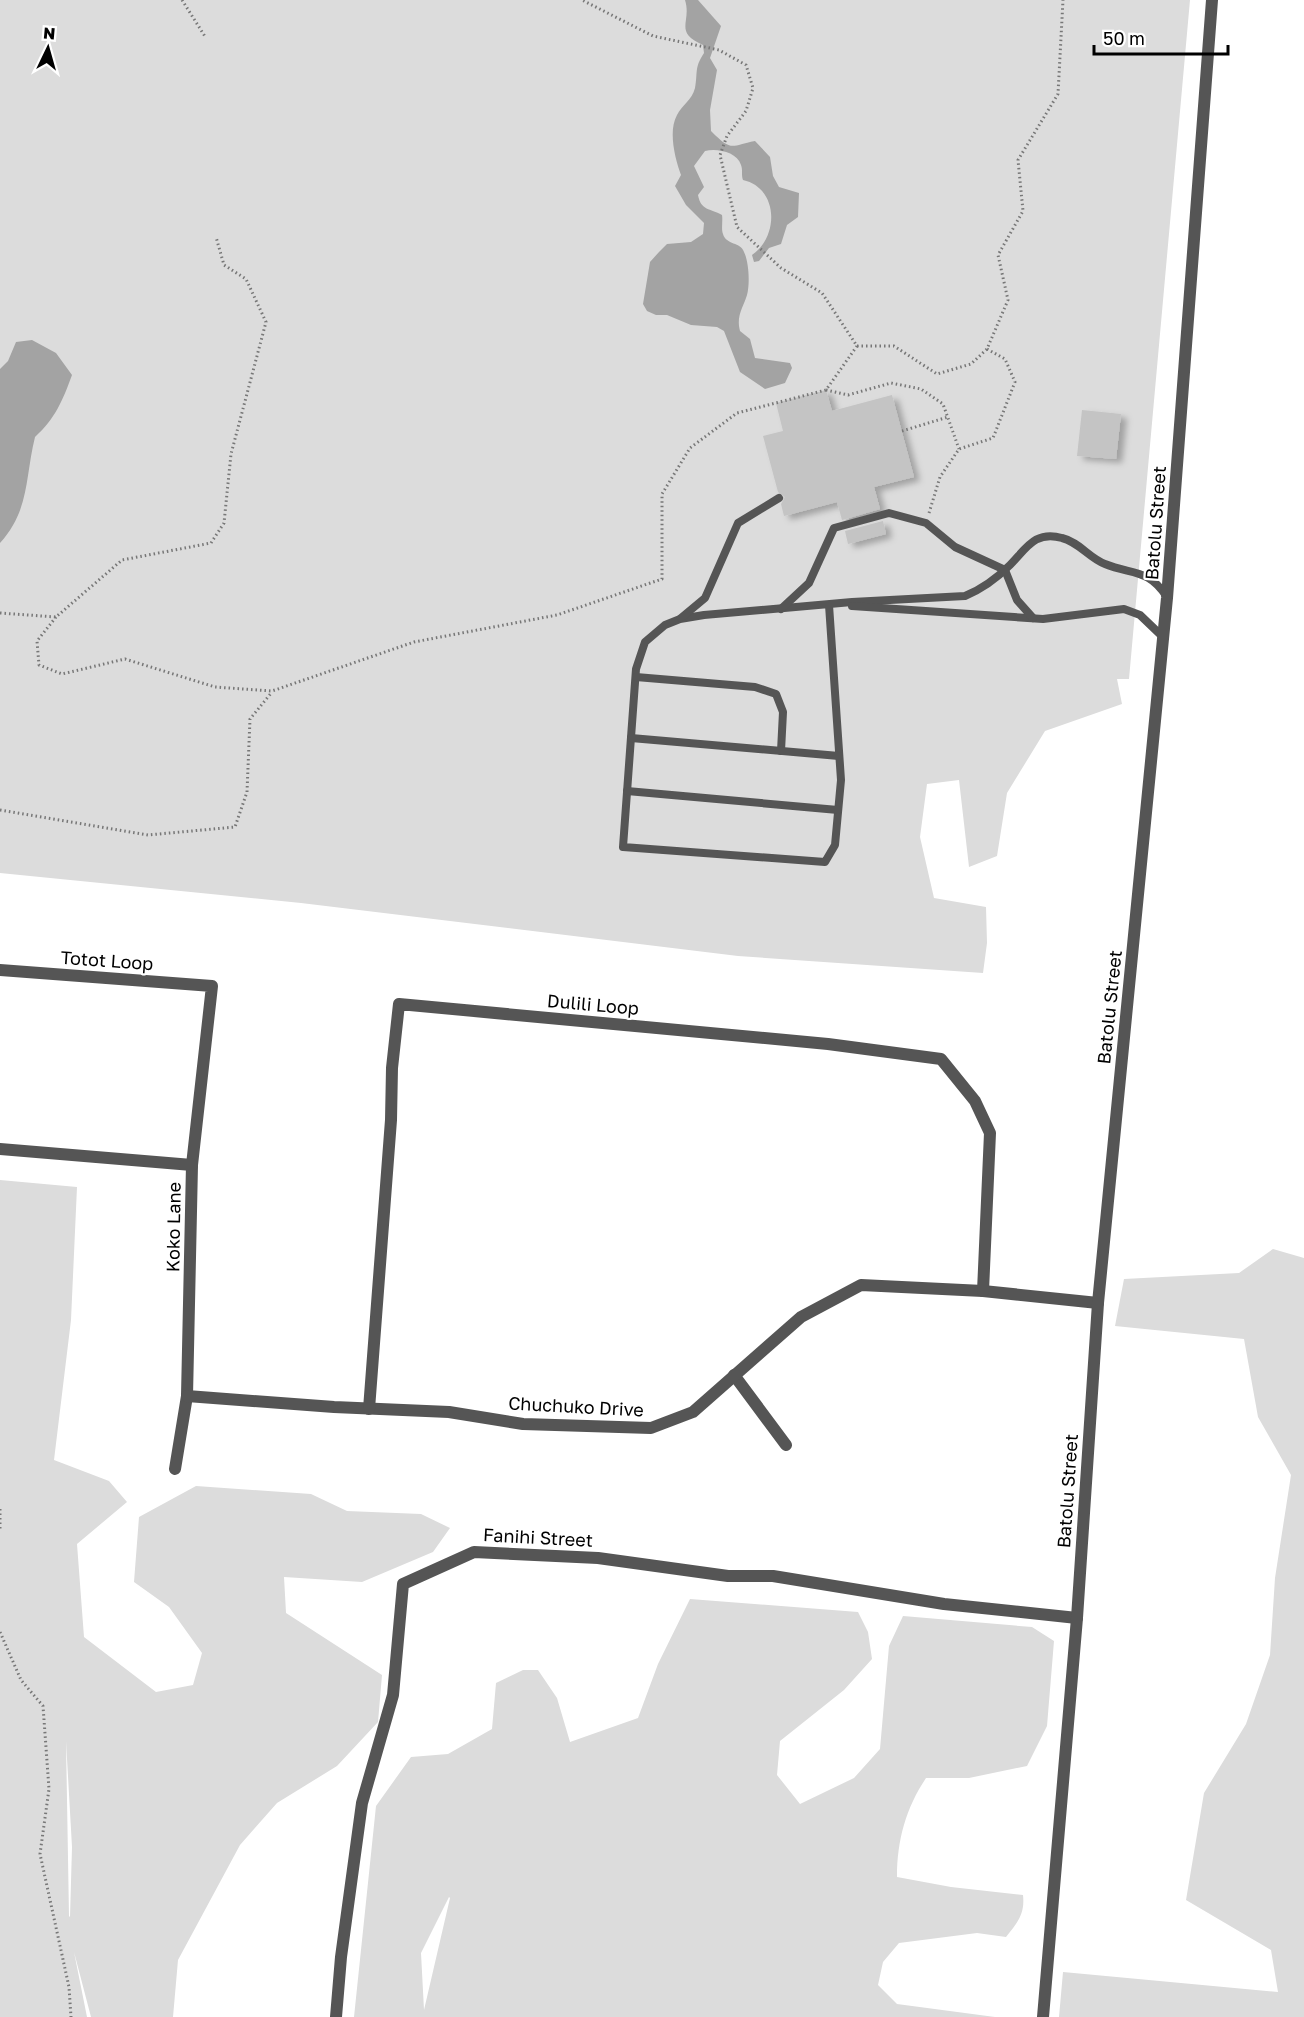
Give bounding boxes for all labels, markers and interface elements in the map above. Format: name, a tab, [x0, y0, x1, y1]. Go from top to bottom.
north arrow	[18, 18, 78, 78]
scale bar	[1094, 18, 1228, 56]
text: N	[42, 23, 56, 44]
text: 50 m	[1103, 27, 1145, 49]
street label: Batolu Street	[1140, 465, 1170, 581]
street label: Totot Loop	[60, 946, 154, 974]
street label: Batolu Street	[1092, 949, 1126, 1065]
street label: Dulili Loop	[546, 989, 640, 1019]
street label: Koko Lane	[161, 1182, 185, 1272]
street label: Chuchuko Drive	[508, 1391, 644, 1421]
street label: Batolu Street	[1052, 1433, 1082, 1549]
street label: Fanihi Street	[482, 1523, 594, 1551]

